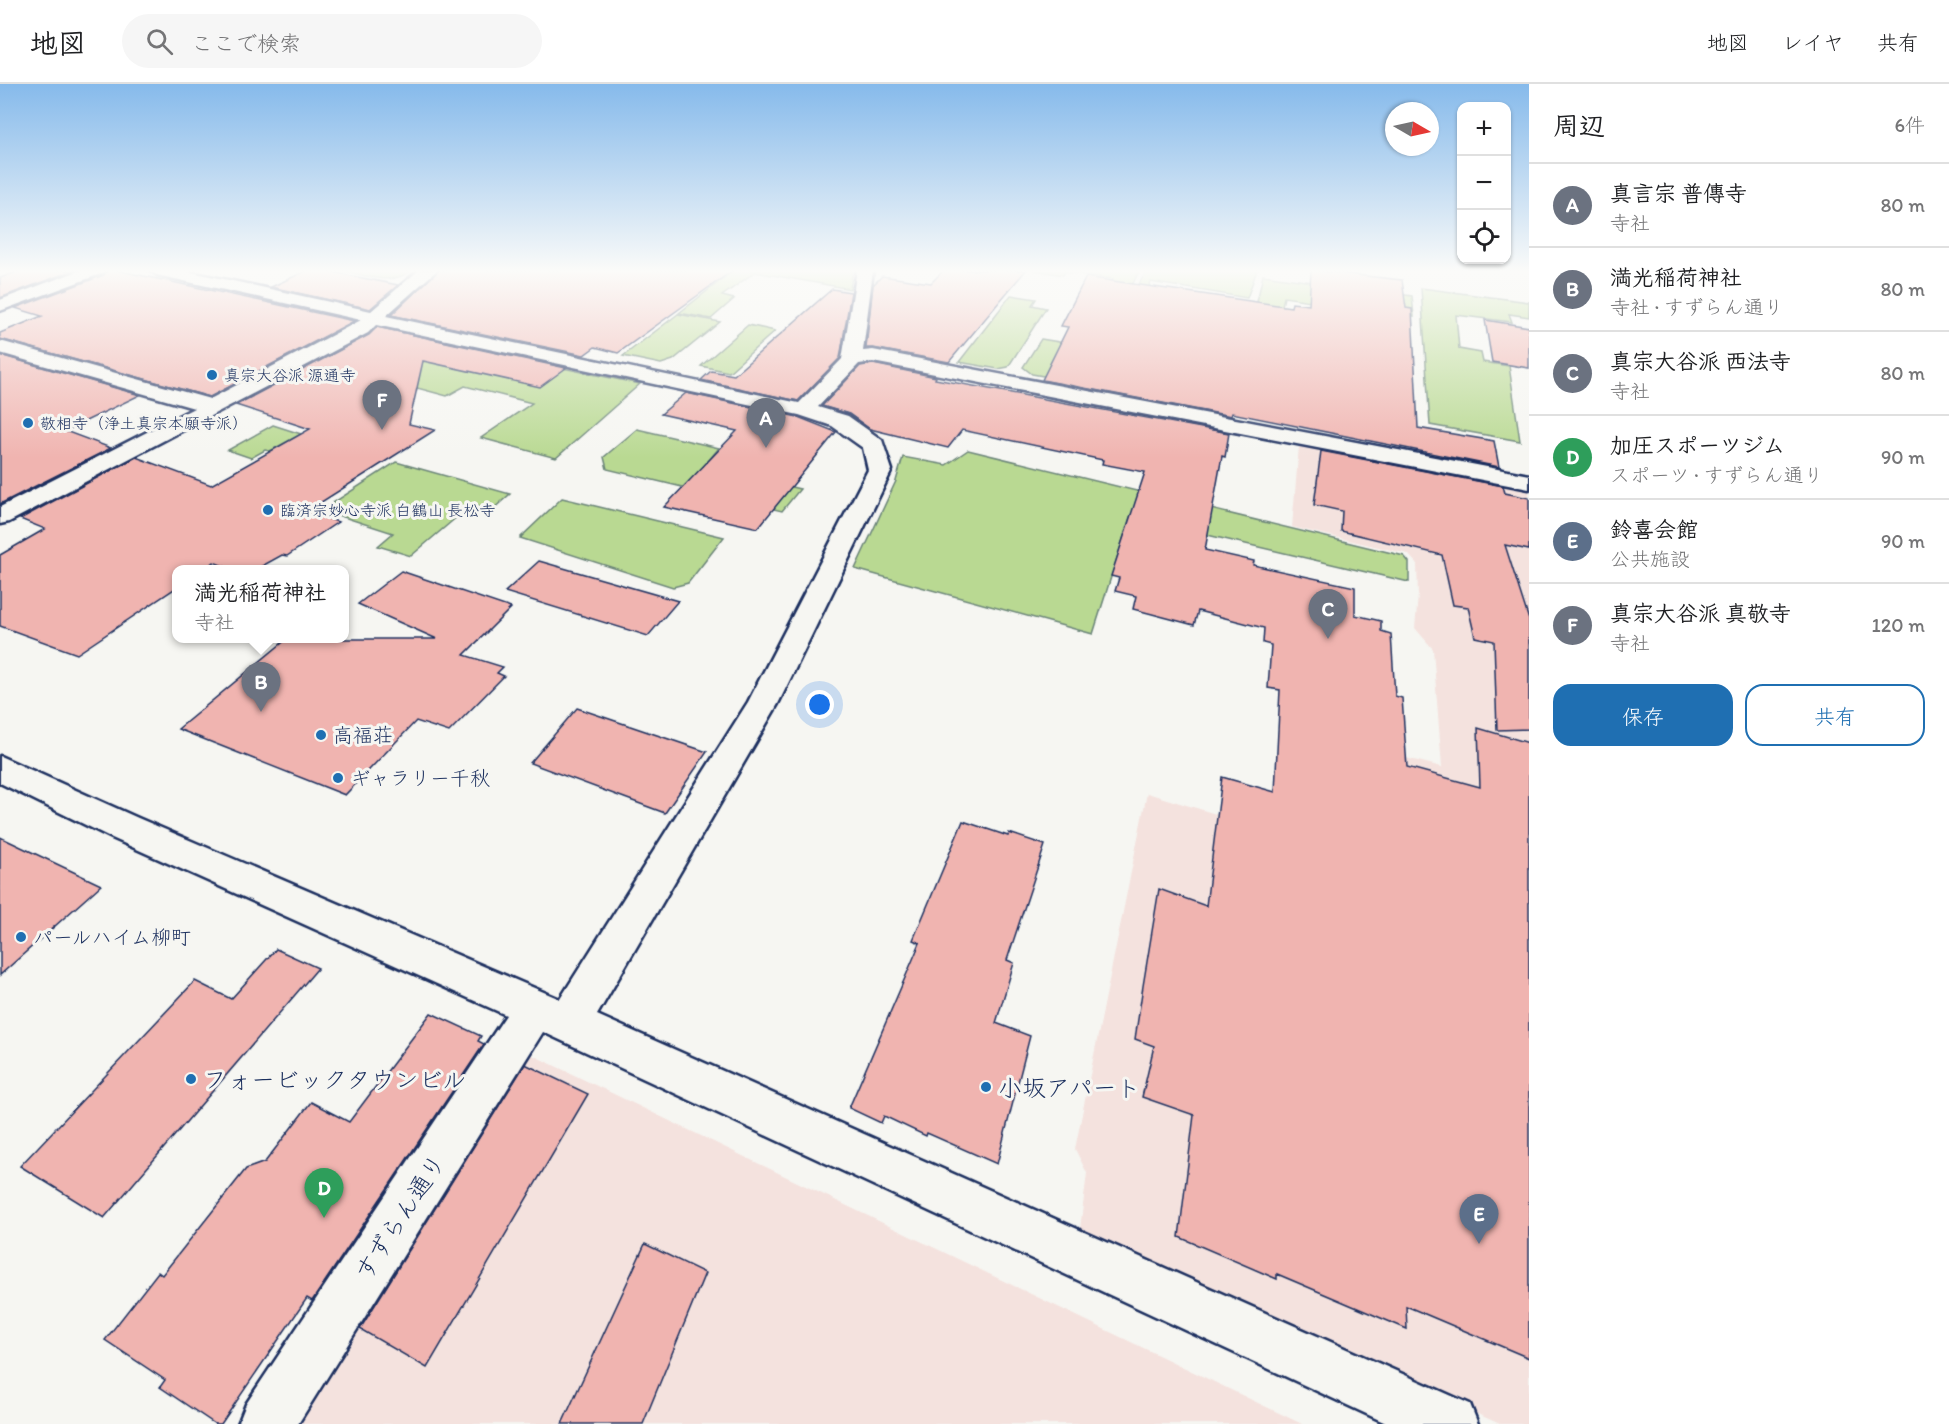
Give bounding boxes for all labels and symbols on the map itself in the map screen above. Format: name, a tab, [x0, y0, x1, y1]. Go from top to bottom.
north arrow	[1385, 102, 1439, 156]
place label: 真宗大谷派 源通寺	[224, 366, 356, 385]
marker: 真宗大谷派 源通寺	[205, 368, 219, 382]
pin: F	[362, 380, 401, 430]
pin: A	[746, 398, 786, 448]
place label: 敬相寺（浄土真宗本願寺派）	[40, 414, 248, 433]
marker: 敬相寺（浄土真宗本願寺派）	[21, 416, 35, 430]
place label: 臨済宗妙心寺派 白鶴山 長松寺	[280, 501, 495, 520]
marker: 臨済宗妙心寺派 白鶴山 長松寺	[261, 503, 275, 517]
pin: C	[1308, 590, 1348, 639]
pin: B	[242, 662, 280, 712]
your location	[805, 690, 834, 719]
place label: 高福荘	[333, 723, 393, 747]
marker: 高福荘	[314, 728, 328, 742]
place label: ギャラリー千秋	[350, 766, 490, 790]
marker: ギャラリー千秋	[331, 771, 345, 785]
place label: パールハイム柳町	[33, 925, 191, 949]
marker: パールハイム柳町	[14, 930, 28, 944]
place label: フォービックタウンビル	[203, 1065, 466, 1094]
marker: フォービックタウンビル	[184, 1072, 198, 1086]
place label: 小坂アパート	[998, 1073, 1141, 1102]
marker: 小坂アパート	[979, 1080, 993, 1094]
street label: すずらん通り	[349, 1149, 451, 1285]
pin: D	[304, 1168, 344, 1218]
pin: E	[1460, 1194, 1498, 1244]

